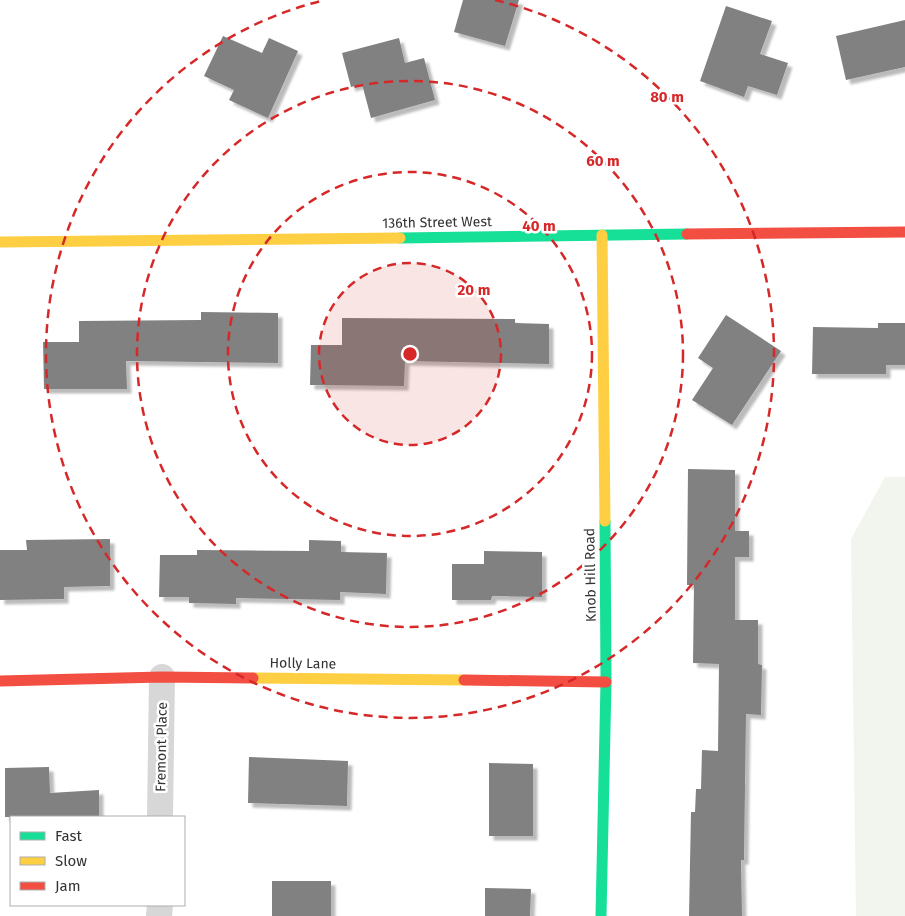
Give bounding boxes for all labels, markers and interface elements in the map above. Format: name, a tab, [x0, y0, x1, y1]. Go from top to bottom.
text: 80 m	[650, 88, 684, 106]
text: 60 m	[586, 152, 620, 170]
street label: 136th Street West	[382, 213, 493, 232]
text: 40 m	[522, 217, 556, 235]
text: 20 m	[458, 281, 490, 299]
centre of rings	[401, 345, 419, 363]
street label: Knob Hill Road	[581, 528, 600, 622]
street label: Holly Lane	[270, 654, 336, 673]
street label: Fremont Place	[152, 702, 171, 792]
legend	[10, 816, 185, 906]
text: Fast	[55, 827, 82, 845]
text: Slow	[55, 852, 87, 870]
text: Jam	[55, 877, 81, 895]

